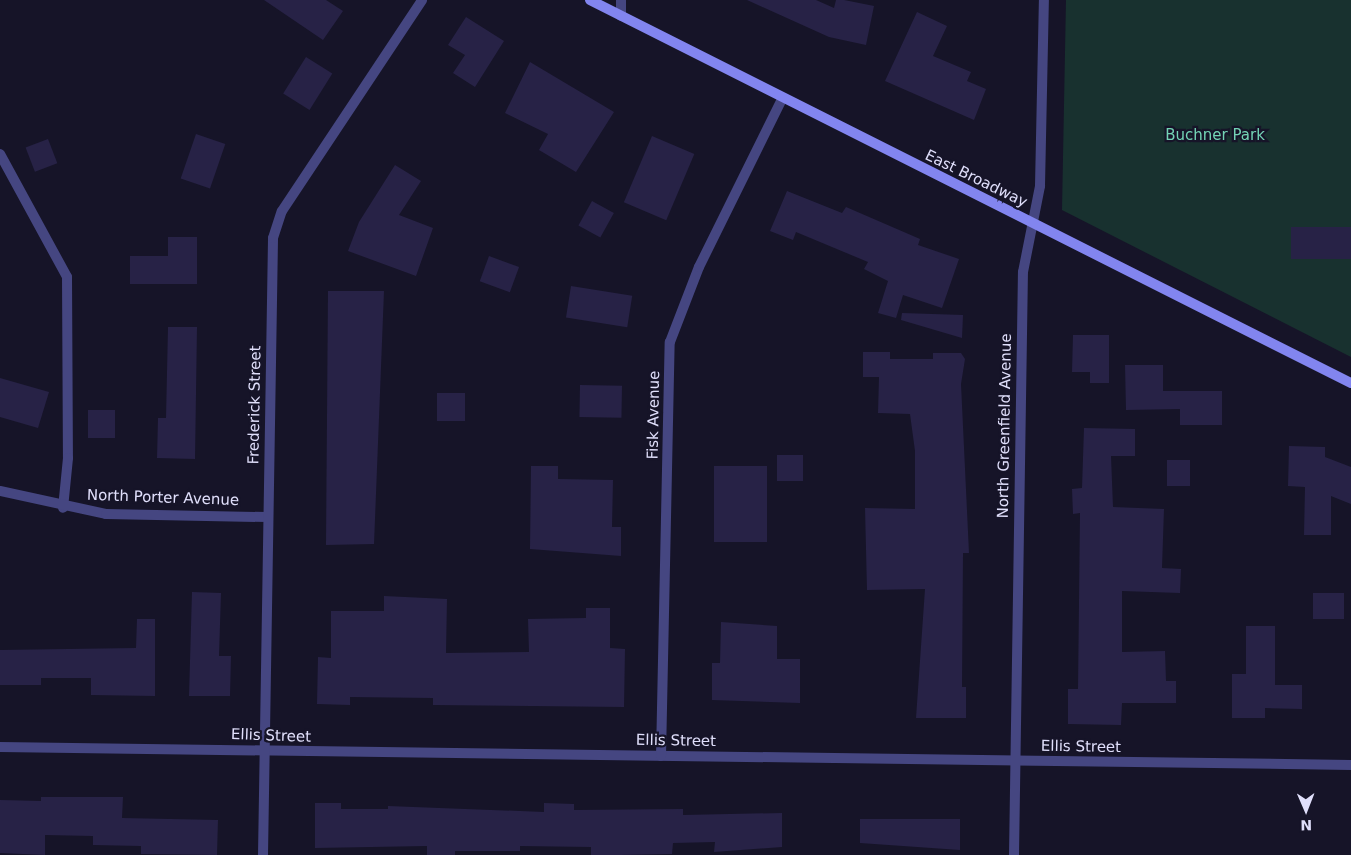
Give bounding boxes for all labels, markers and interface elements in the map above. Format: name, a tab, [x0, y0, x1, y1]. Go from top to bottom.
park label: Buchner Park	[1165, 127, 1265, 145]
street label: East Broadway	[922, 146, 1030, 212]
street label: North Greenfield Avenue	[994, 333, 1016, 519]
street label: Frederick Street	[245, 345, 265, 465]
street label: Fisk Avenue	[644, 370, 664, 460]
street label: North Porter Avenue	[87, 486, 239, 510]
street label: Ellis Street	[231, 726, 311, 746]
street label: Ellis Street	[636, 731, 716, 751]
street label: Ellis Street	[1041, 737, 1121, 757]
north arrow	[1281, 785, 1331, 835]
text: N	[1300, 817, 1312, 833]

